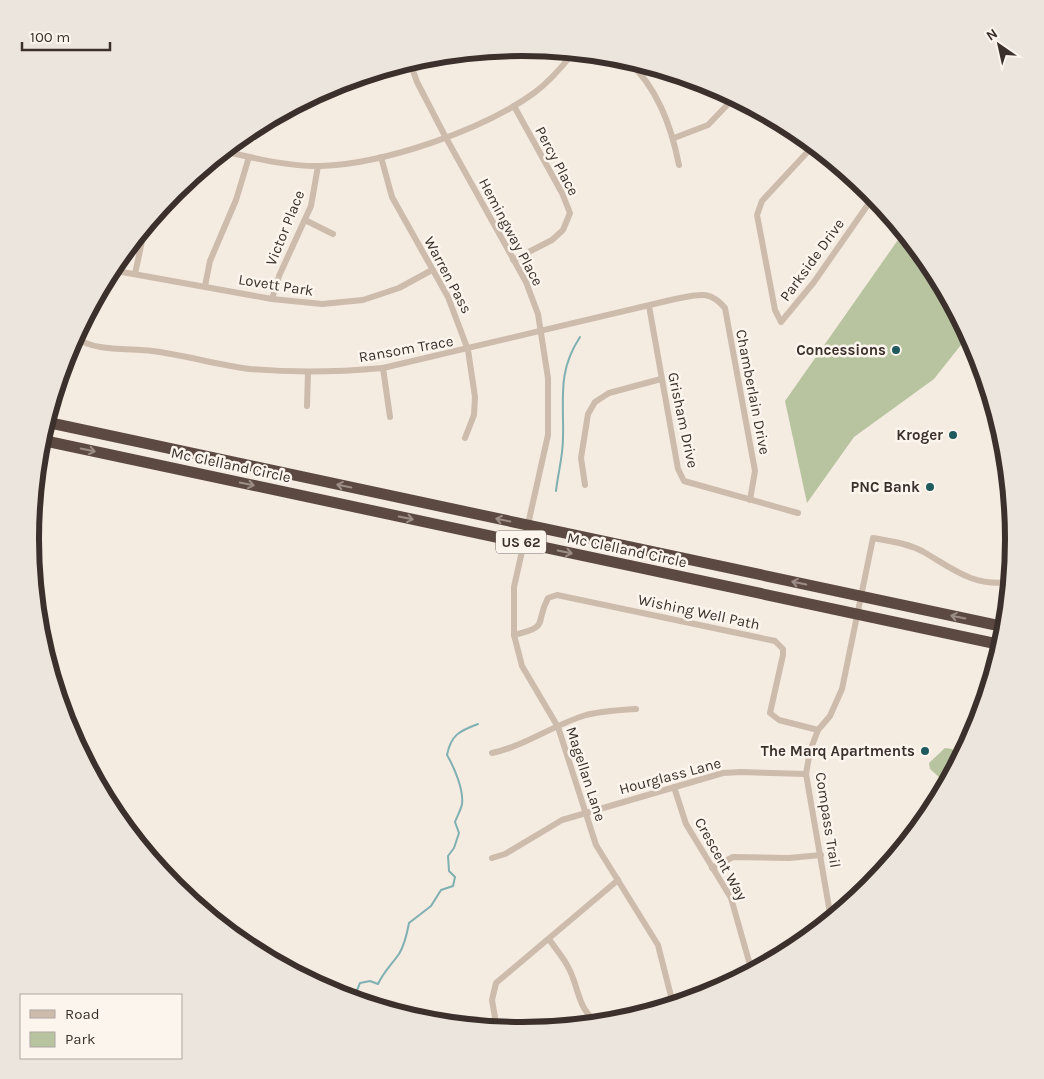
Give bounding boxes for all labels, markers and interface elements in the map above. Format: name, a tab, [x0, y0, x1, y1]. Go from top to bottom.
scale bar	[22, 20, 110, 52]
north arrow	[974, 20, 1024, 70]
text: N	[983, 25, 1001, 44]
text: 100 m	[30, 28, 70, 46]
street label: Percy Place	[531, 123, 583, 199]
street label: Hemingway Place	[475, 175, 547, 289]
street label: Victor Place	[262, 188, 308, 268]
street label: Parkside Drive	[776, 215, 848, 305]
street label: Warren Pass	[420, 233, 476, 317]
street label: Lovett Park	[237, 270, 315, 300]
street label: Chamberlain Drive	[732, 328, 774, 456]
street label: Ransom Trace	[357, 332, 455, 366]
place label: Concessions	[796, 341, 886, 359]
marker: Concessions	[890, 344, 902, 356]
street label: Grisham Drive	[664, 371, 702, 469]
place label: Kroger	[896, 426, 943, 444]
marker: Kroger	[947, 429, 959, 441]
street label: Mc Clelland Circle	[169, 444, 293, 486]
one-way arrow	[80, 446, 96, 455]
place label: PNC Bank	[851, 478, 920, 496]
one-way arrow	[239, 480, 255, 489]
one-way arrow	[336, 481, 352, 490]
marker: PNC Bank	[924, 481, 936, 493]
one-way arrow	[398, 513, 414, 523]
one-way arrow	[495, 514, 511, 524]
street label: Mc Clelland Circle	[565, 529, 689, 571]
road number: US 62	[496, 530, 546, 554]
one-way arrow	[557, 548, 573, 557]
one-way arrow	[791, 578, 807, 587]
street label: Wishing Well Path	[636, 590, 762, 634]
one-way arrow	[950, 611, 966, 621]
street label: Magellan Lane	[562, 724, 610, 824]
place label: The Marq Apartments	[761, 742, 915, 760]
marker: The Marq Apartments	[919, 745, 931, 757]
street label: Hourglass Lane	[617, 754, 723, 798]
street label: Compass Trail	[812, 771, 844, 869]
street label: Crescent Way	[691, 814, 751, 904]
legend	[20, 994, 182, 1059]
text: Road	[65, 1005, 100, 1023]
text: Park	[65, 1030, 95, 1048]

